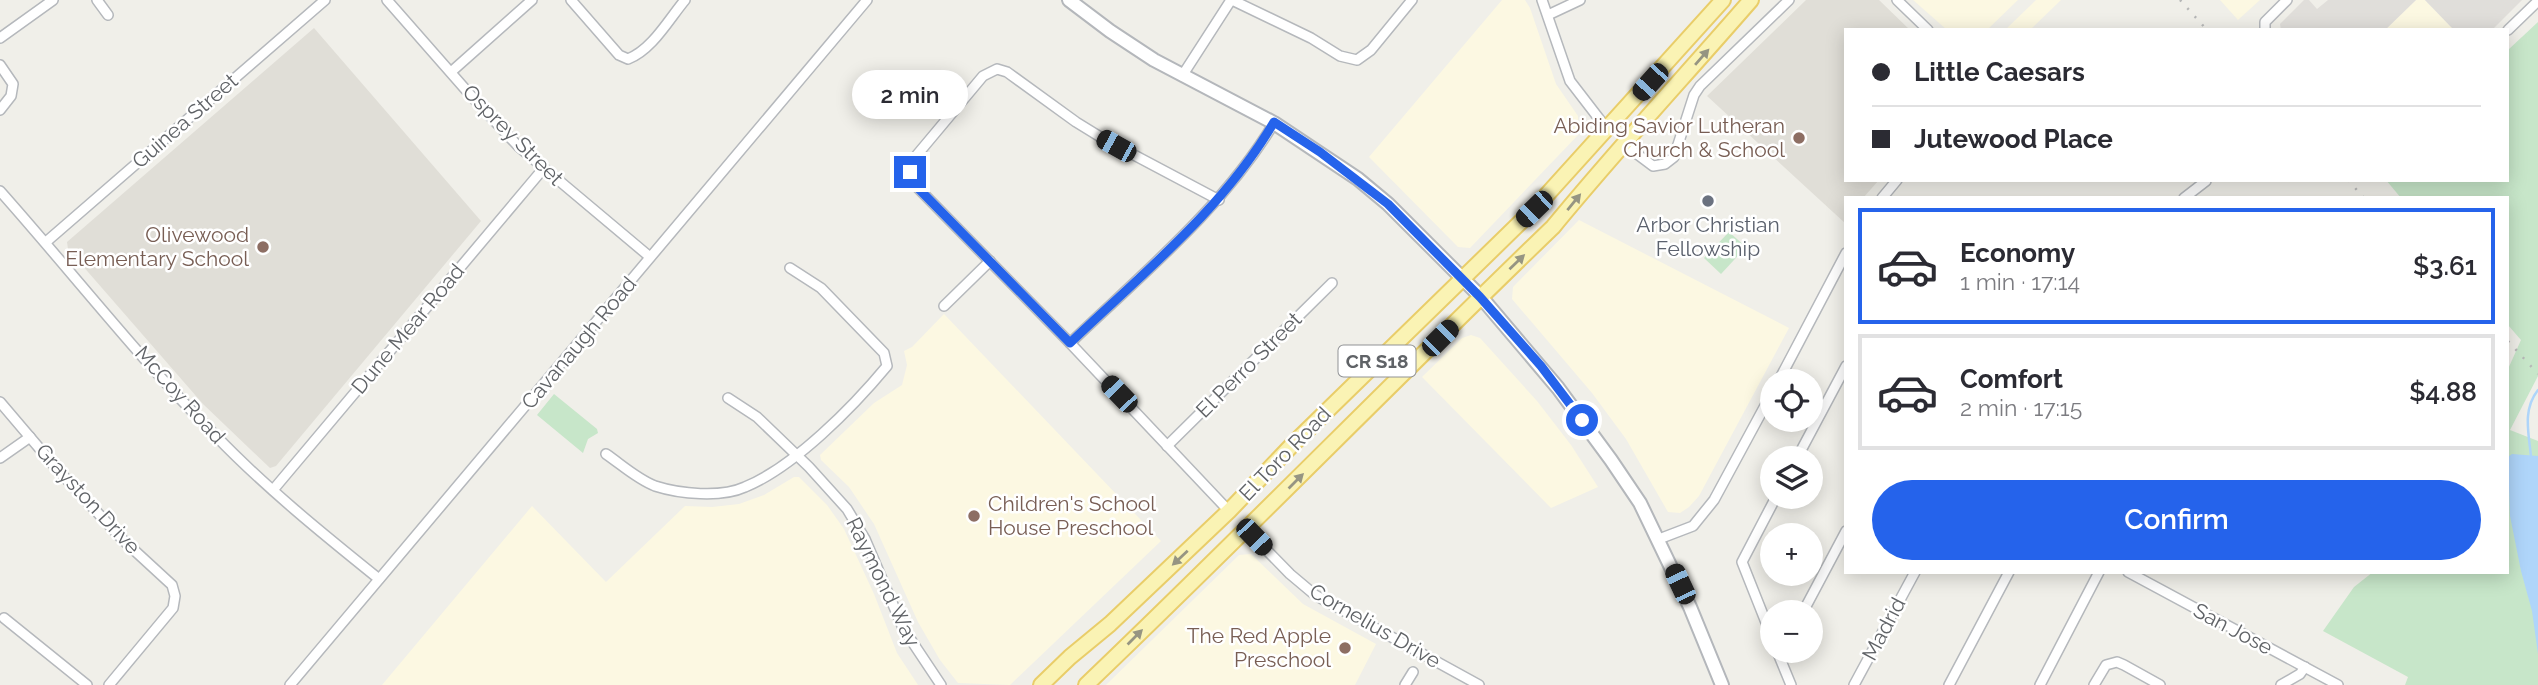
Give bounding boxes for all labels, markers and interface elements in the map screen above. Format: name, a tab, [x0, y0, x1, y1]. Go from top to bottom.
one-way arrow	[1694, 48, 1710, 66]
text: Little Caesars	[1914, 57, 2085, 87]
car	[1629, 59, 1672, 105]
street label: Guinea Street	[127, 68, 243, 173]
callout: 2 min	[852, 71, 968, 120]
street label: Osprey Street	[458, 79, 569, 190]
text: 2 min	[881, 81, 939, 108]
place label: Abiding Savior Lutheran Church & School	[1553, 113, 1785, 162]
text: Jutewood Place	[1914, 124, 2113, 154]
car	[1093, 127, 1140, 165]
marker: Abiding Savior Lutheran Church & School	[1791, 130, 1807, 146]
route end	[894, 156, 926, 188]
car	[1512, 187, 1557, 231]
marker: Arbor Christian Fellowship	[1700, 193, 1716, 209]
one-way arrow	[1566, 194, 1581, 212]
place label: Arbor Christian Fellowship	[1636, 212, 1780, 261]
place label: Olivewood Elementary School	[65, 222, 249, 271]
icon: car	[1876, 235, 1939, 298]
text: Economy	[1960, 238, 2075, 268]
marker: Olivewood Elementary School	[255, 239, 271, 255]
text: $3.61	[2413, 251, 2477, 281]
one-way arrow	[1508, 255, 1525, 271]
street label: Dune Mear Road	[346, 259, 469, 399]
text: 1 min · 17:14	[1960, 268, 2080, 295]
street label: Cavanaugh Road	[516, 271, 641, 414]
street label: El Perro Street	[1191, 307, 1307, 423]
car	[1418, 316, 1463, 360]
street label: McCoy Road	[130, 341, 231, 449]
road number: CR S18	[1338, 346, 1416, 376]
icon: car	[1876, 361, 1939, 424]
text: Comfort	[1960, 364, 2063, 394]
map controls	[1760, 369, 1823, 663]
button: locate	[1760, 369, 1823, 432]
car	[1097, 372, 1142, 416]
text: $4.88	[2409, 377, 2477, 407]
text: 2 min · 17:15	[1960, 394, 2082, 421]
street label: El Toro Road	[1234, 402, 1336, 506]
route start	[1566, 404, 1598, 436]
street label: Grayston Drive	[31, 438, 146, 559]
button: layers	[1760, 446, 1823, 509]
one-way arrow	[1287, 473, 1304, 490]
button: Confirm	[1872, 480, 2481, 560]
place label: Children's School House Preschool	[988, 491, 1156, 540]
marker: Children's School House Preschool	[966, 508, 982, 524]
street label: Raymond Way	[841, 513, 926, 651]
car	[1232, 515, 1277, 559]
button: +	[1760, 523, 1823, 586]
one-way arrow	[1171, 550, 1189, 566]
car	[1662, 561, 1699, 607]
street label: Cornelius Drive	[1305, 578, 1445, 673]
street label: Madrid	[1857, 593, 1911, 665]
street label: San Jose	[2189, 597, 2277, 660]
button: −	[1760, 600, 1823, 663]
place label: The Red Apple Preschool	[1187, 623, 1331, 672]
one-way arrow	[1126, 629, 1143, 646]
marker: The Red Apple Preschool	[1337, 640, 1353, 656]

